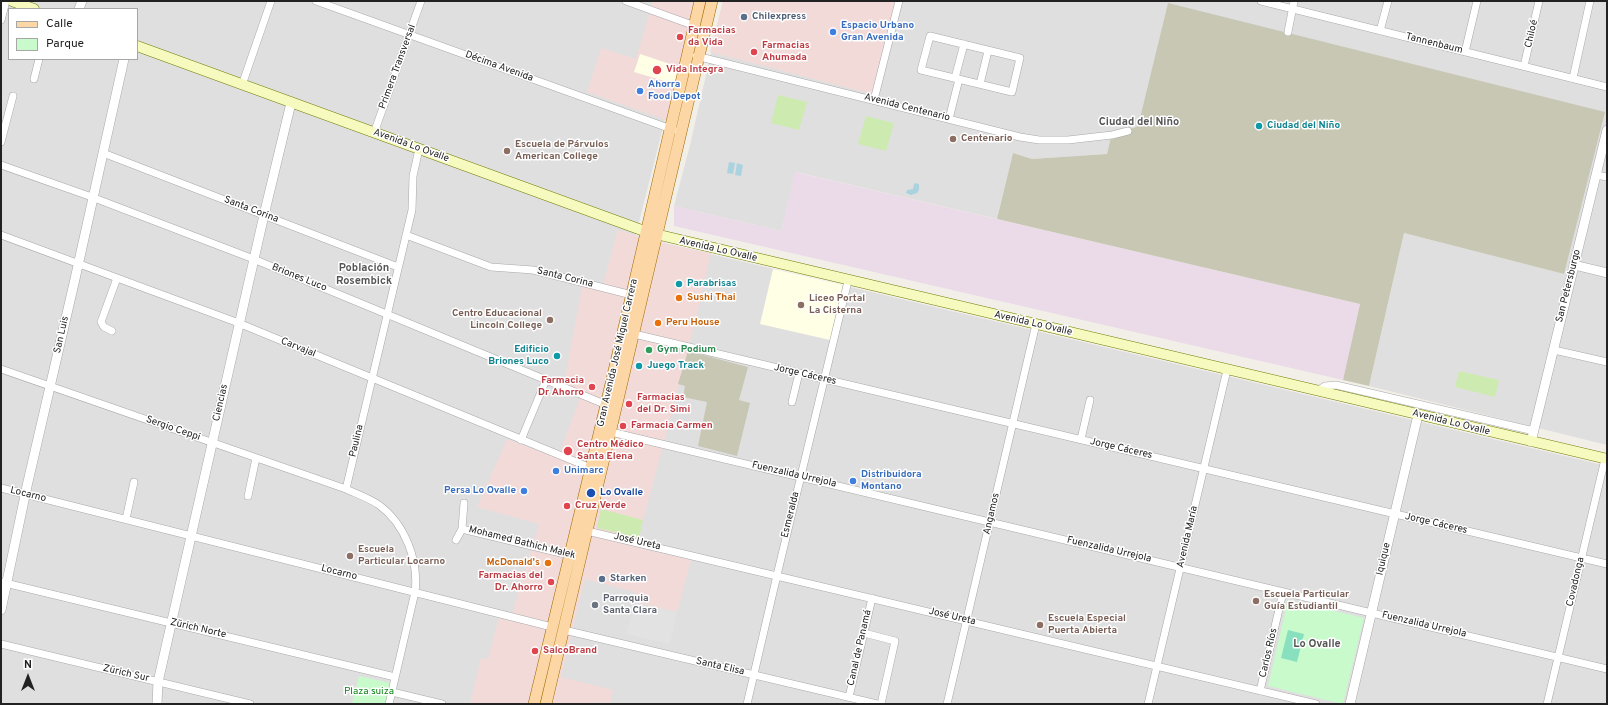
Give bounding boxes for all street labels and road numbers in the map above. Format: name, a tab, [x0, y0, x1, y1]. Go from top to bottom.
street label: Chiloé	[1523, 19, 1541, 49]
street label: Primera Transversal	[377, 23, 419, 111]
street label: Tannenbaum	[1404, 31, 1464, 57]
street label: Décima Avenida	[463, 49, 535, 85]
street label: Avenida Centenario	[863, 92, 951, 124]
street label: Avenida Lo Ovalle	[371, 127, 451, 165]
street label: Santa Corina	[222, 194, 280, 226]
street label: Avenida Lo Ovalle	[678, 235, 758, 265]
street label: San Petersburgo	[1554, 248, 1584, 324]
street label: Briones Luco	[270, 261, 328, 295]
street label: Santa Corina	[536, 265, 594, 291]
street label: Gran Avenida José Miguel Carrera	[595, 278, 641, 428]
street label: Avenida Lo Ovalle	[993, 309, 1073, 339]
street label: San Luis	[52, 315, 72, 355]
street label: Carvajal	[279, 336, 317, 360]
street label: Jorge Cáceres	[773, 362, 837, 388]
street label: Ciencias	[211, 383, 231, 423]
street label: Avenida Lo Ovalle	[1411, 408, 1491, 438]
street label: Sergio Ceppi	[144, 414, 202, 444]
street label: Paulina	[347, 424, 367, 458]
street label: Jorge Cáceres	[1089, 436, 1153, 462]
street label: Fuenzalida Urrejola	[751, 459, 837, 491]
street label: Locarno	[9, 485, 47, 505]
street label: Esmeralda	[779, 491, 803, 539]
street label: Angamos	[981, 492, 1003, 536]
street label: Avenida María	[1175, 505, 1201, 569]
street label: Jorge Cáceres	[1404, 511, 1468, 537]
street label: Mohamed Bathich Malek	[467, 524, 577, 562]
street label: José Ureta	[612, 531, 662, 553]
street label: Fuenzalida Urrejola	[1066, 534, 1152, 566]
street label: Iquique	[1374, 541, 1394, 577]
street label: Covadonga	[1564, 556, 1588, 608]
street label: Locarno	[320, 563, 358, 583]
street label: José Ureta	[927, 606, 977, 628]
street label: Canal de Panamá	[845, 609, 875, 687]
street label: Fuenzalida Urrejola	[1381, 609, 1467, 641]
street label: Zürich Norte	[169, 617, 227, 641]
street label: Carlos Ríos	[1258, 627, 1280, 679]
street label: Santa Elisa	[695, 656, 745, 678]
street label: Zürich Sur	[102, 663, 150, 685]

